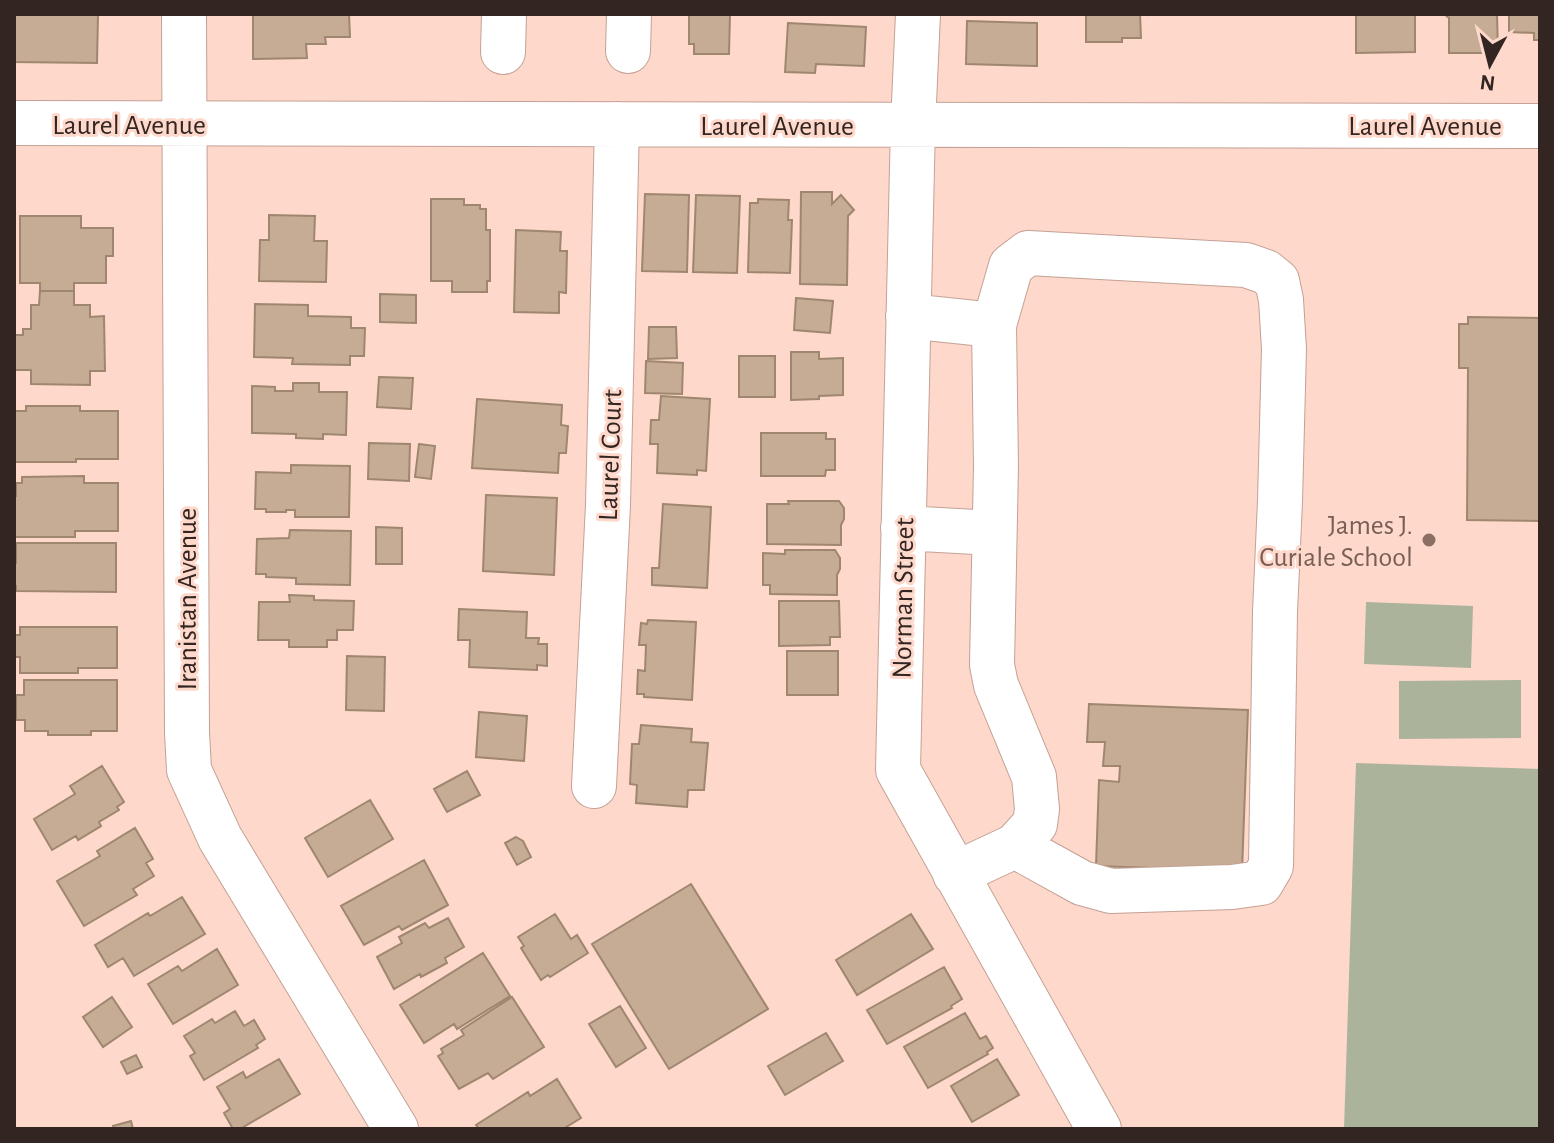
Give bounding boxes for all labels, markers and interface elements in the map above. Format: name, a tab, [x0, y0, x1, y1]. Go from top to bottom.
north arrow	[1450, 24, 1530, 104]
text: N	[1479, 71, 1497, 95]
street label: Laurel Avenue	[52, 112, 206, 140]
street label: Laurel Avenue	[700, 113, 854, 141]
street label: Laurel Avenue	[1348, 113, 1502, 141]
street label: Laurel Court	[595, 389, 627, 521]
street label: Iranistan Avenue	[174, 508, 202, 690]
place label: James J. Curiale School	[1259, 512, 1413, 572]
street label: Norman Street	[889, 517, 919, 679]
marker: James J. Curiale School	[1420, 531, 1438, 549]

